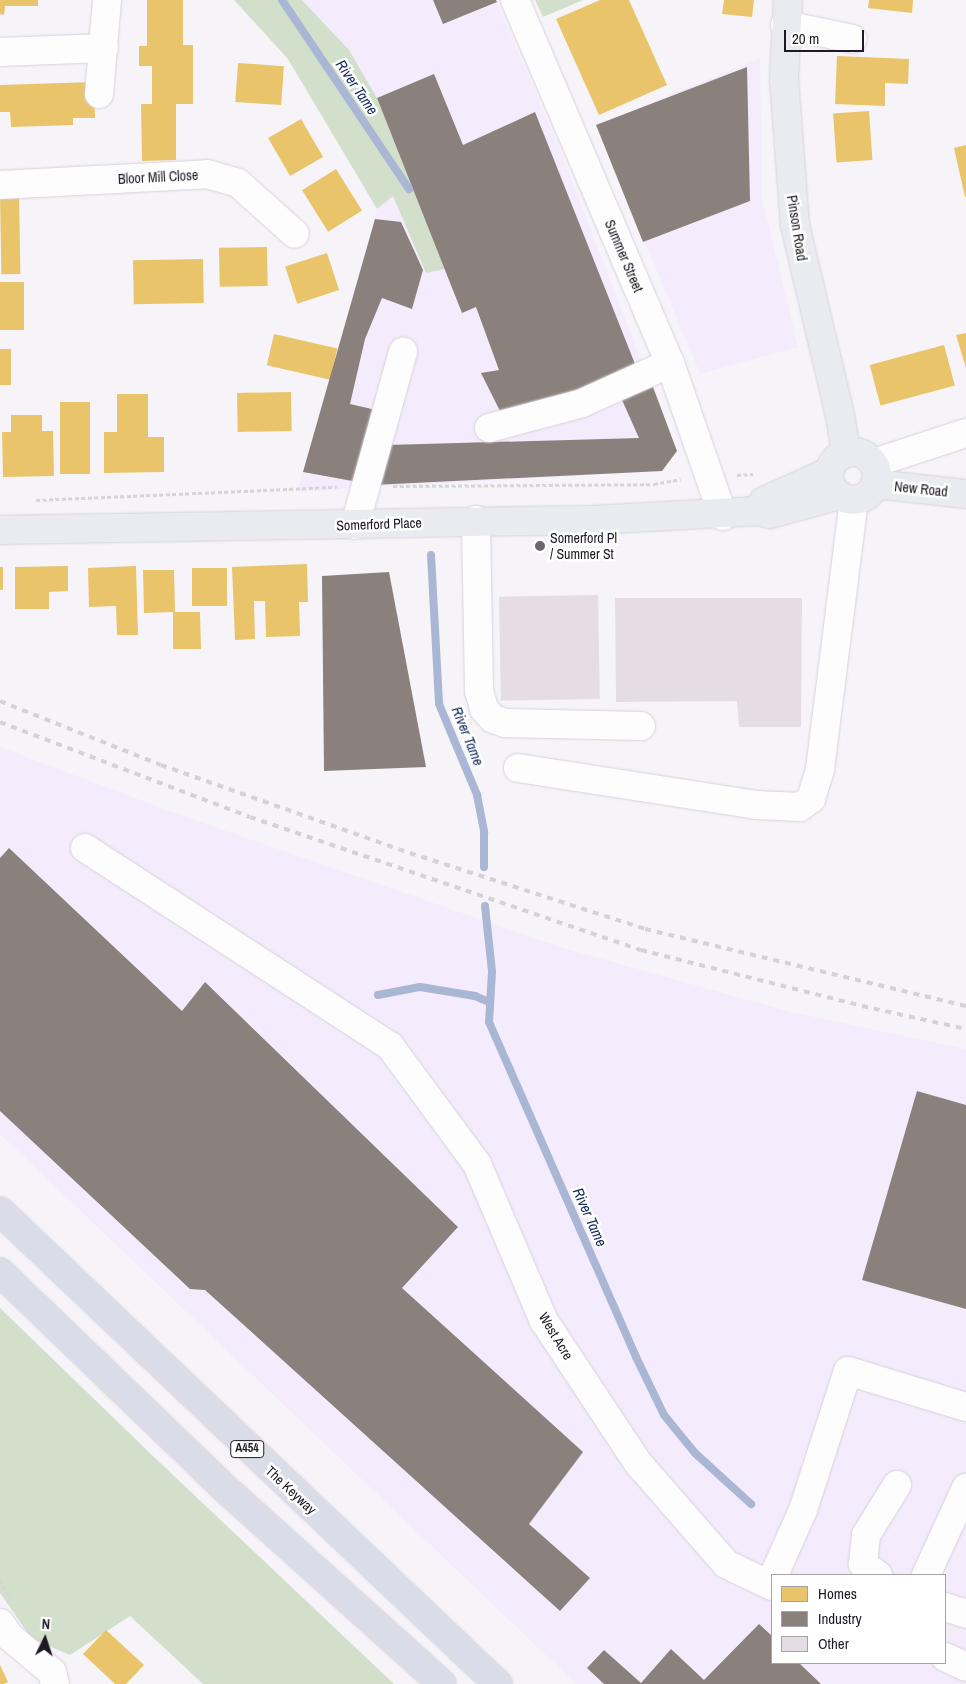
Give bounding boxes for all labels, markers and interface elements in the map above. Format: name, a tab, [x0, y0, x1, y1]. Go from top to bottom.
scale bar	[786, 20, 866, 52]
text: 20 m	[792, 28, 819, 49]
water label: River Tame	[332, 56, 382, 118]
street label: Bloor Mill Close	[117, 167, 199, 187]
street label: Pinson Road	[784, 194, 810, 262]
street label: Summer Street	[601, 217, 647, 295]
street label: New Road	[893, 478, 949, 500]
street label: Somerford Place	[336, 514, 422, 534]
place label: Somerford Pl / Summer St	[550, 530, 617, 562]
marker: Somerford Pl / Summer St	[534, 540, 546, 552]
water label: River Tame	[448, 704, 488, 768]
water label: River Tame	[569, 1185, 611, 1249]
street label: West Acre	[535, 1309, 577, 1363]
road number: A454	[230, 1440, 264, 1458]
street label: The Keyway	[262, 1462, 320, 1518]
legend	[771, 1574, 946, 1664]
text: Homes	[818, 1583, 857, 1604]
text: Industry	[818, 1608, 862, 1629]
north arrow	[20, 1614, 70, 1664]
text: N	[41, 1615, 51, 1633]
text: Other	[818, 1633, 849, 1654]

